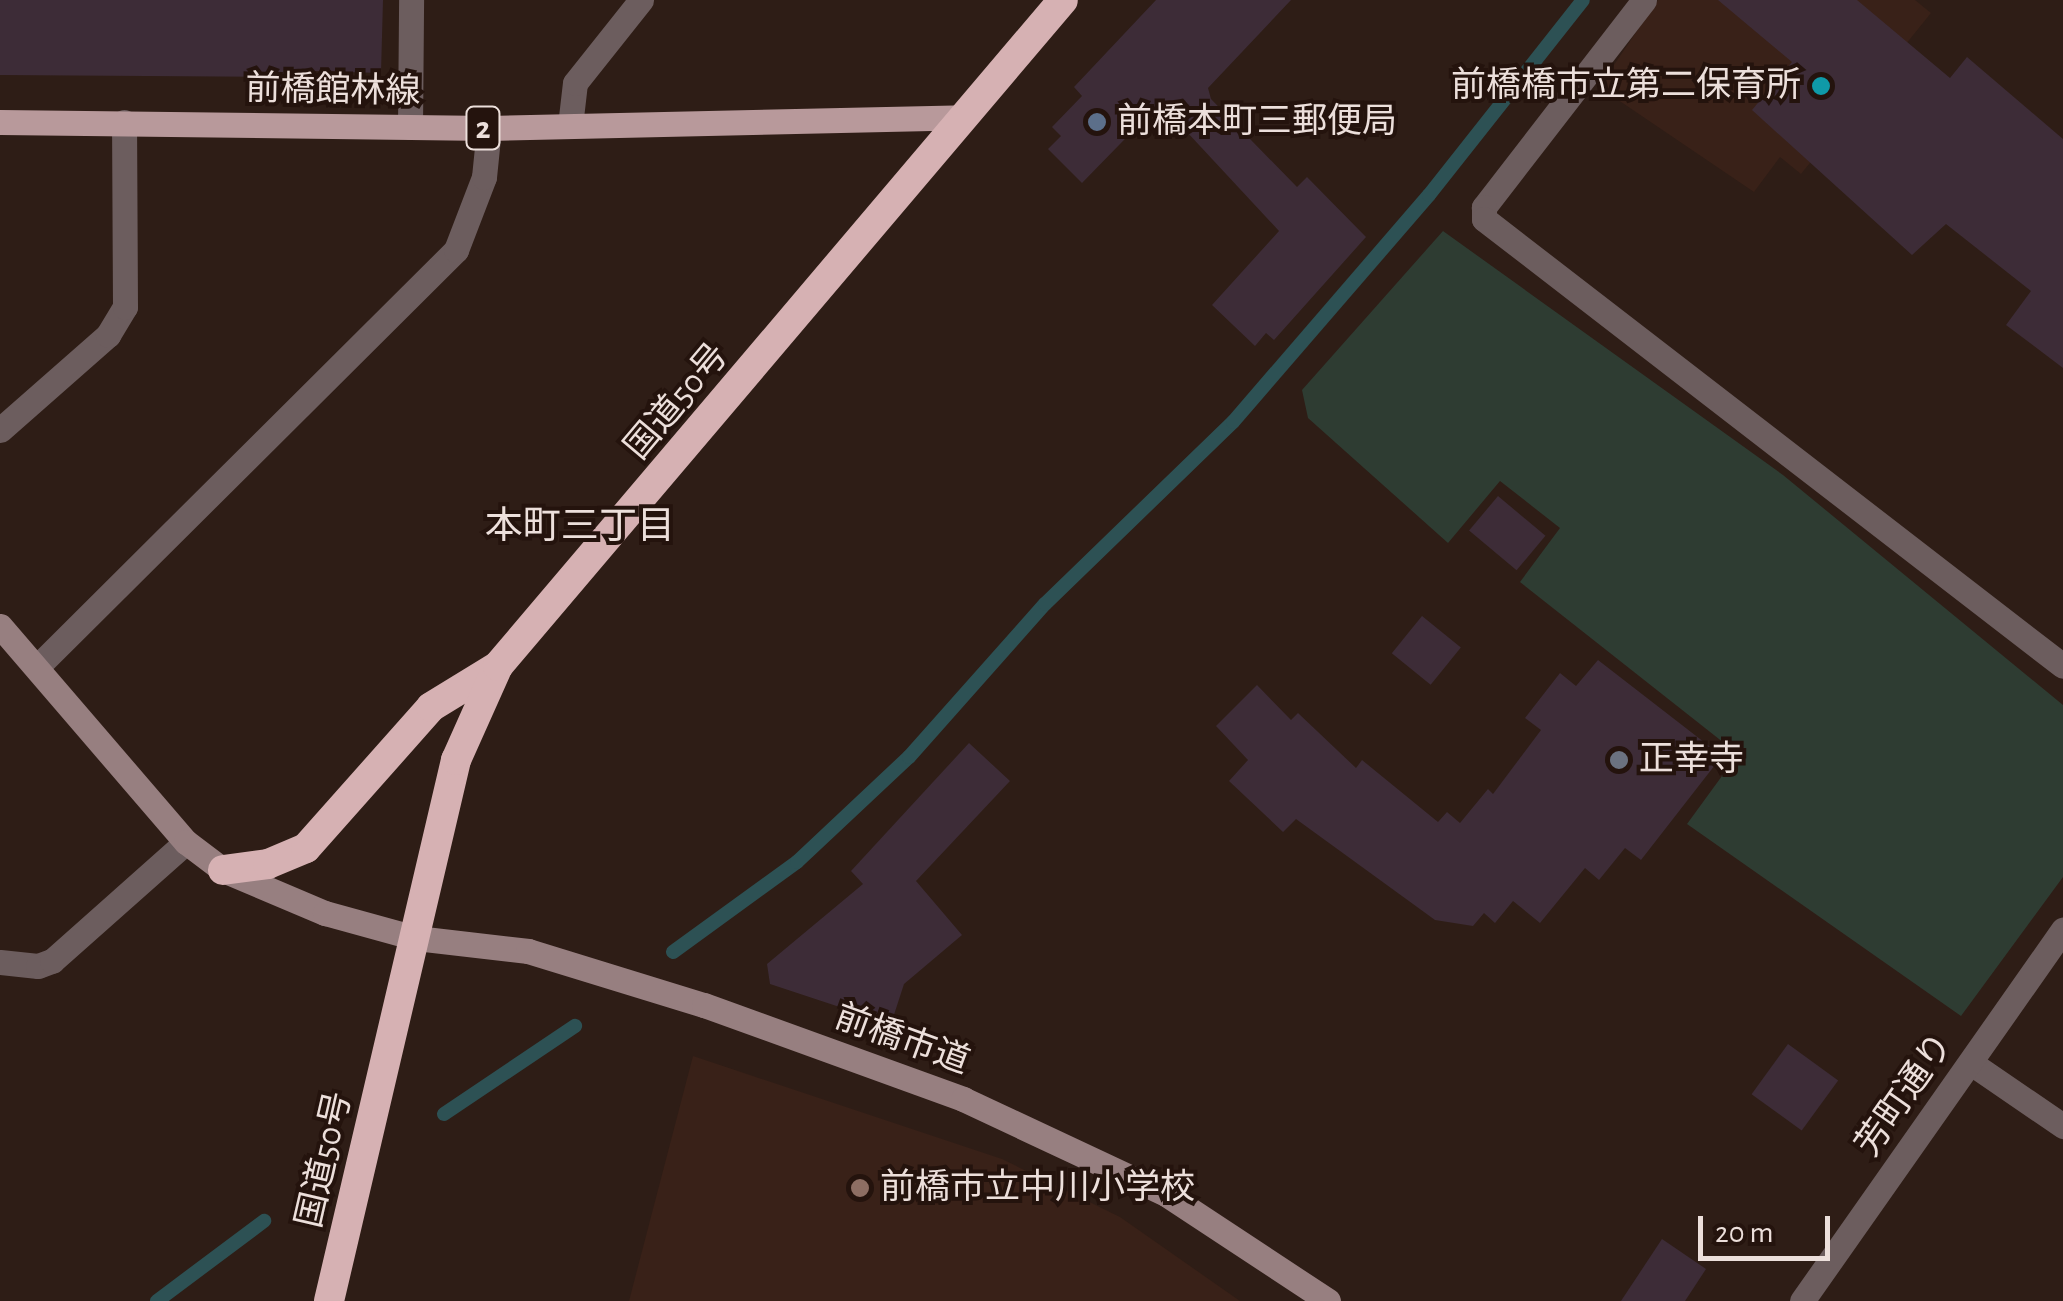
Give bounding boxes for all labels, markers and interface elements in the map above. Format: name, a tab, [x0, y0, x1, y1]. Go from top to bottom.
place label: 前橋橋市立第二保育所	[1451, 65, 1801, 107]
street label: 前橋館林線	[245, 68, 421, 114]
marker: 前橋橋市立第二保育所	[1810, 75, 1832, 97]
road number: 2	[463, 101, 503, 155]
place label: 前橋本町三郵便局	[1117, 101, 1397, 143]
marker: 前橋本町三郵便局	[1086, 111, 1108, 133]
street label: 国道50号	[617, 336, 737, 468]
district label: 本町三丁目	[485, 505, 675, 551]
place label: 正幸寺	[1639, 739, 1744, 781]
marker: 正幸寺	[1608, 749, 1630, 771]
street label: 前橋市道	[829, 996, 975, 1084]
street label: 芳町通り	[1848, 1026, 1962, 1164]
street label: 国道50号	[289, 1088, 361, 1232]
place label: 前橋市立中川小学校	[880, 1167, 1195, 1209]
marker: 前橋市立中川小学校	[849, 1177, 871, 1199]
scale bar	[1703, 1196, 1836, 1258]
text: 20 m	[1715, 1218, 1773, 1248]

